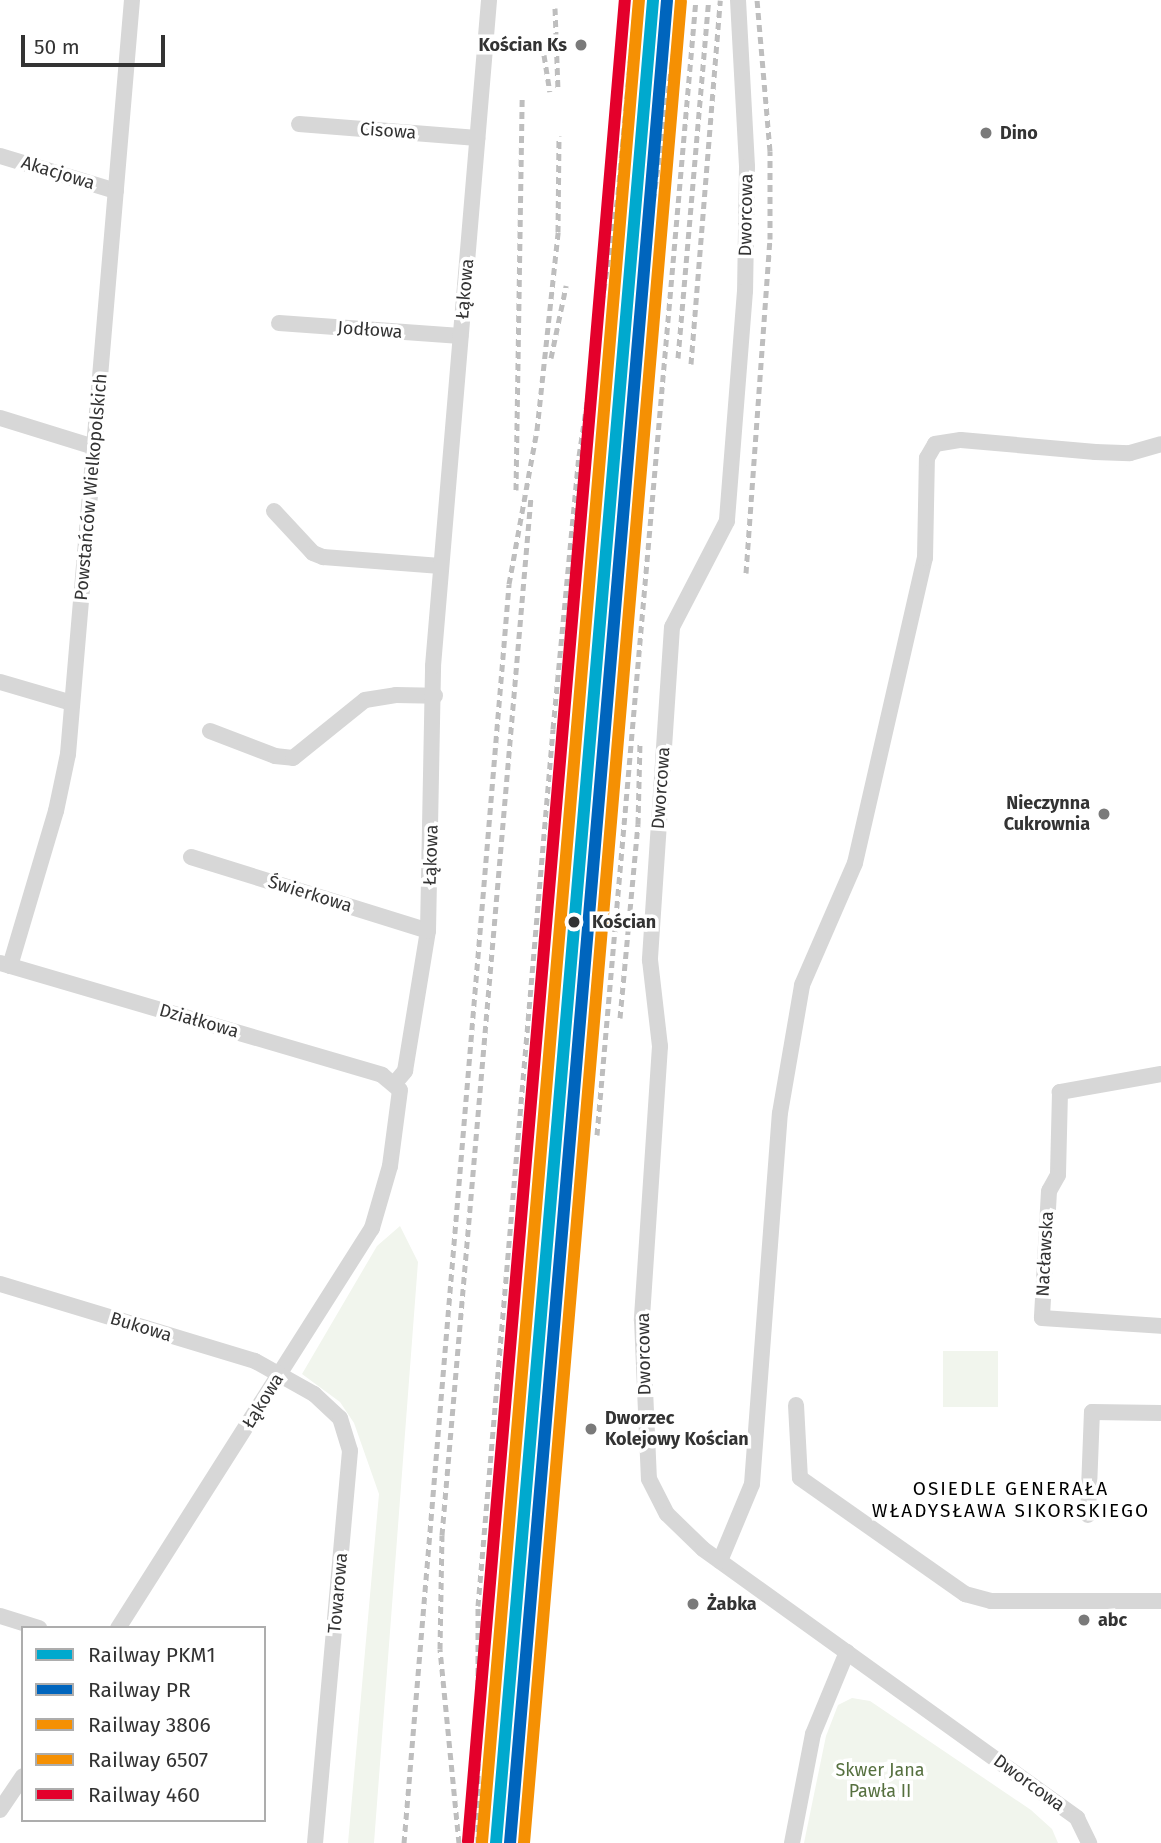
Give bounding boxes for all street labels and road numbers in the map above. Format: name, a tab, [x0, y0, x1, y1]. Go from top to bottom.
street label: Cisowa	[359, 118, 417, 144]
street label: Akacjowa	[19, 152, 97, 194]
street label: Dworcowa	[734, 173, 758, 257]
street label: Łąkowa	[452, 258, 478, 320]
street label: Jodłowa	[337, 317, 403, 343]
street label: Powstańców Wielkopolskich	[70, 373, 112, 601]
street label: Dworcowa	[647, 746, 675, 830]
street label: Łąkowa	[419, 824, 443, 886]
street label: Świerkowa	[265, 871, 355, 917]
street label: Działkowa	[157, 999, 241, 1043]
street label: Nacławska	[1032, 1211, 1058, 1297]
street label: Bukowa	[107, 1307, 175, 1347]
street label: Dworcowa	[632, 1312, 656, 1396]
street label: Łąkowa	[238, 1369, 288, 1433]
street label: Towarowa	[324, 1552, 352, 1634]
street label: Dworcowa	[989, 1750, 1069, 1816]

